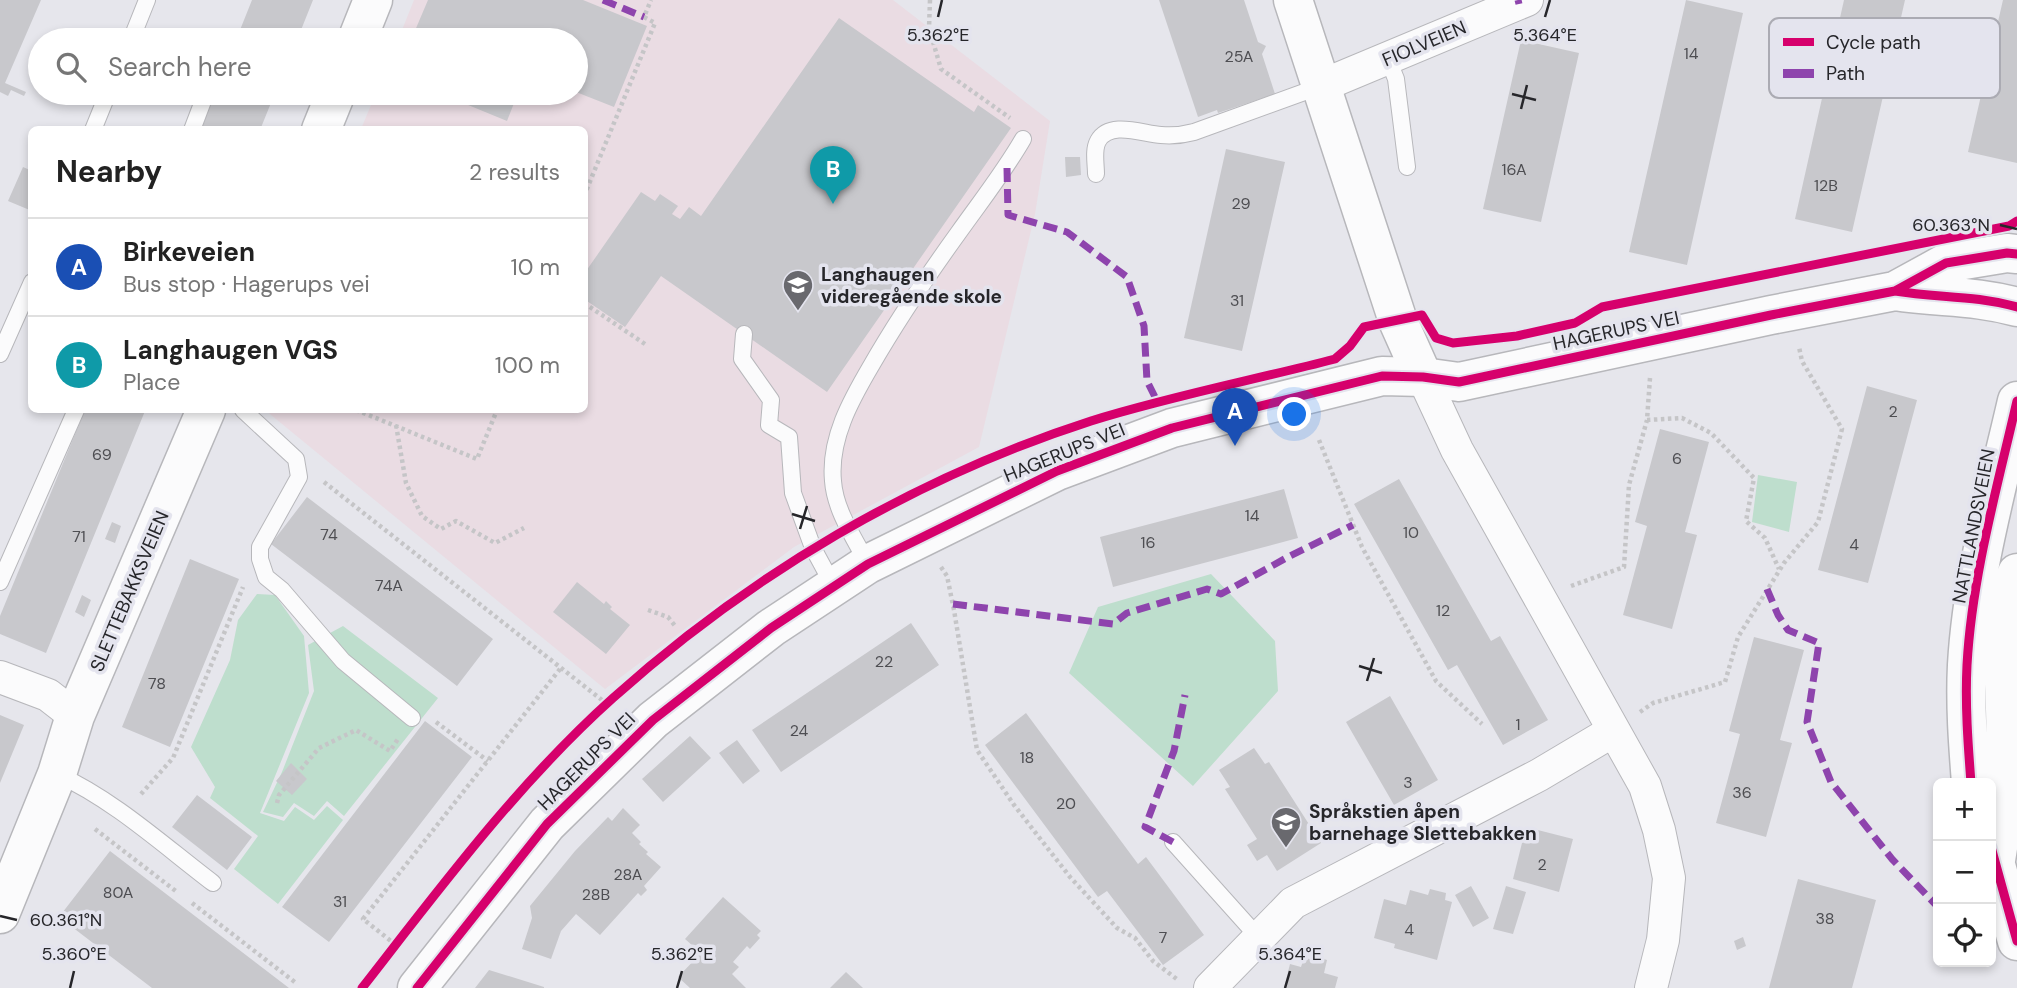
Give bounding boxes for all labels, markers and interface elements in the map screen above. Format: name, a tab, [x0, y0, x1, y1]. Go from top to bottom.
street label: FIOLVEIEN	[1378, 15, 1470, 72]
legend	[1769, 18, 2000, 98]
text: 5.362°E	[907, 23, 969, 47]
text: 5.364°E	[1513, 23, 1577, 47]
search box	[28, 28, 588, 105]
text: Cycle path	[1826, 30, 1921, 55]
house number: 14	[1684, 43, 1699, 64]
house number: 25A	[1225, 46, 1254, 67]
icon: search	[52, 48, 90, 86]
text: Search here	[108, 50, 251, 84]
text: Path	[1826, 61, 1865, 86]
pin: B	[810, 146, 856, 204]
text: Nearby	[56, 152, 162, 191]
text: 2 results	[469, 157, 560, 187]
house number: 16A	[1501, 159, 1527, 180]
house number: 12B	[1814, 175, 1838, 196]
house number: 29	[1231, 193, 1251, 214]
text: 60.363°N	[1912, 213, 1990, 237]
text: Birkeveien	[123, 235, 255, 269]
text: A	[71, 252, 87, 282]
text: 10 m	[510, 252, 560, 282]
place label: Langhaugen videregående skole	[821, 262, 1002, 309]
school or university icon: Langhaugen videregående skole	[781, 268, 815, 312]
text: Bus stop · Hagerups vei	[123, 269, 370, 299]
house number: 31	[1230, 290, 1244, 311]
street label: HAGERUPS VEI	[1551, 305, 1682, 356]
text: Langhaugen VGS	[123, 333, 338, 367]
text: B	[72, 350, 86, 380]
text: 100 m	[495, 350, 560, 380]
text: Place	[123, 367, 180, 397]
pin: A	[1212, 388, 1258, 446]
your location	[1277, 397, 1311, 431]
house number: 2	[1888, 401, 1898, 422]
street label: HAGERUPS VEI	[1000, 417, 1129, 488]
house number: 69	[92, 444, 112, 465]
street label: NATTLANDSVEIEN	[1946, 447, 2001, 605]
house number: 6	[1672, 448, 1682, 469]
house number: 14	[1245, 505, 1260, 526]
street label: SLETTEBAKKSVEIEN	[84, 507, 175, 675]
house number: 10	[1403, 522, 1419, 543]
house number: 74	[320, 524, 338, 545]
house number: 71	[72, 526, 86, 547]
house number: 16	[1140, 532, 1156, 553]
house number: 4	[1849, 534, 1859, 555]
house number: 74A	[375, 575, 403, 596]
house number: 12	[1436, 600, 1450, 621]
house number: 22	[875, 651, 893, 672]
house number: 78	[148, 673, 166, 694]
street label: HAGERUPS VEI	[532, 707, 641, 816]
house number: 1	[1516, 714, 1521, 735]
house number: 24	[790, 720, 809, 741]
house number: 18	[1020, 747, 1034, 768]
house number: 3	[1403, 772, 1413, 793]
map controls	[1933, 778, 1996, 967]
button: +	[1933, 778, 1996, 841]
house number: 36	[1732, 782, 1752, 803]
house number: 20	[1056, 793, 1076, 814]
place label: Språkstien åpen barnehage Slettebakken	[1309, 799, 1537, 846]
school or university icon: Språkstien åpen barnehage Slettebakken	[1269, 805, 1303, 849]
button: −	[1933, 841, 1996, 904]
house number: 2	[1537, 854, 1547, 875]
house number: 28A	[614, 864, 643, 885]
house number: 80A	[103, 882, 134, 903]
house number: 28B	[582, 884, 610, 905]
house number: 31	[333, 891, 347, 912]
button: locate	[1933, 904, 1996, 967]
text: 60.361°N	[30, 908, 102, 932]
house number: 38	[1815, 908, 1835, 929]
house number: 4	[1404, 919, 1414, 940]
house number: 7	[1159, 927, 1167, 948]
text: 5.360°E	[41, 942, 107, 966]
text: 5.362°E	[651, 942, 713, 966]
text: 5.364°E	[1258, 942, 1322, 966]

